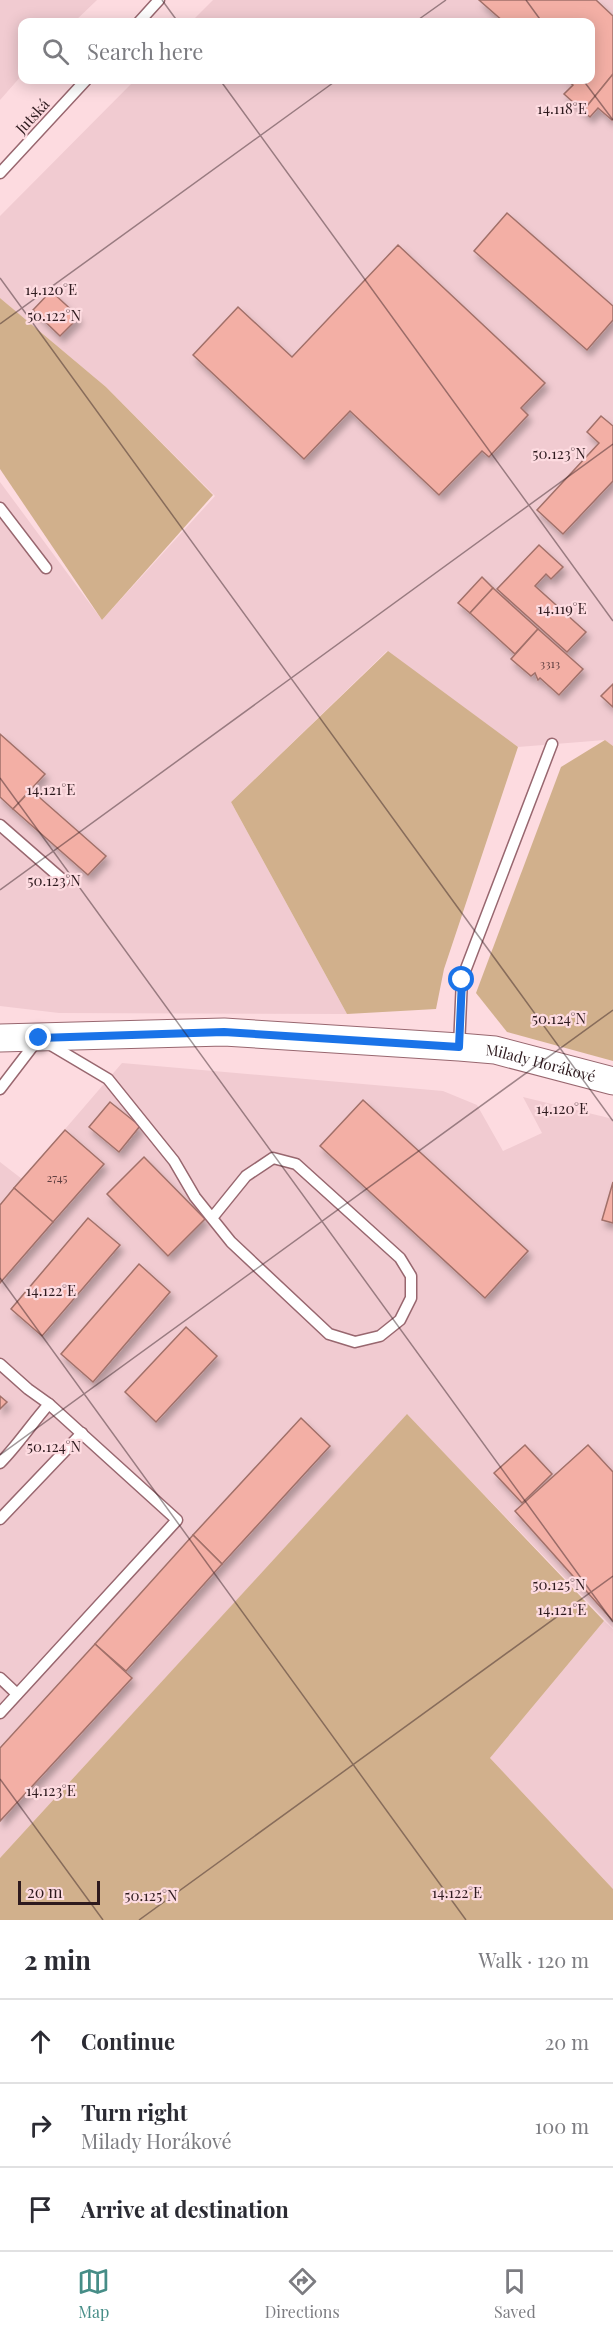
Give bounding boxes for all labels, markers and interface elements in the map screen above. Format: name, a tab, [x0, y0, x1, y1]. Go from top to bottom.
search box	[18, 18, 595, 84]
icon: search	[39, 35, 72, 68]
text: Search here	[87, 36, 203, 66]
street label: Jutská	[10, 94, 54, 139]
text: 14.118°E	[537, 98, 587, 118]
text: 14.120°E	[25, 279, 77, 299]
text: 50.122°N	[27, 305, 82, 325]
text: 50.123°N	[532, 443, 586, 463]
text: 14.119°E	[537, 598, 587, 618]
house number: 3313	[540, 655, 560, 671]
text: 14.121°E	[27, 779, 75, 799]
text: 50.123°N	[27, 870, 81, 890]
route start	[448, 966, 474, 992]
text: 50.124°N	[532, 1008, 587, 1028]
route end	[25, 1024, 51, 1050]
street label: Milady Horákové	[485, 1039, 598, 1086]
text: 14.120°E	[536, 1098, 588, 1118]
house number: 2745	[46, 1169, 68, 1185]
text: 14.122°E	[26, 1280, 76, 1300]
text: 50.124°N	[27, 1436, 82, 1456]
text: 50.125°N	[532, 1574, 586, 1594]
text: 14.121°E	[538, 1599, 586, 1619]
text: 14.123°E	[26, 1780, 76, 1800]
scale bar	[18, 1878, 100, 1906]
text: 20 m	[27, 1881, 62, 1902]
text: 14.122°E	[432, 1882, 482, 1902]
text: 50.125°N	[124, 1885, 178, 1905]
text: 2 min	[24, 1942, 91, 1977]
text: Walk · 120 m	[479, 1946, 589, 1973]
icon: ahead	[24, 2025, 57, 2058]
text: Continue	[81, 2026, 175, 2056]
text: 20 m	[545, 2028, 589, 2055]
text: Turn right	[81, 2097, 187, 2127]
icon: right	[24, 2109, 57, 2142]
text: 100 m	[535, 2112, 589, 2139]
text: Milady Horákové	[81, 2127, 232, 2154]
icon: arrive	[24, 2193, 57, 2226]
text: Arrive at destination	[81, 2194, 289, 2224]
tab: Map	[77, 2265, 110, 2322]
tab: Directions	[265, 2265, 340, 2322]
tab: Saved	[494, 2265, 536, 2322]

